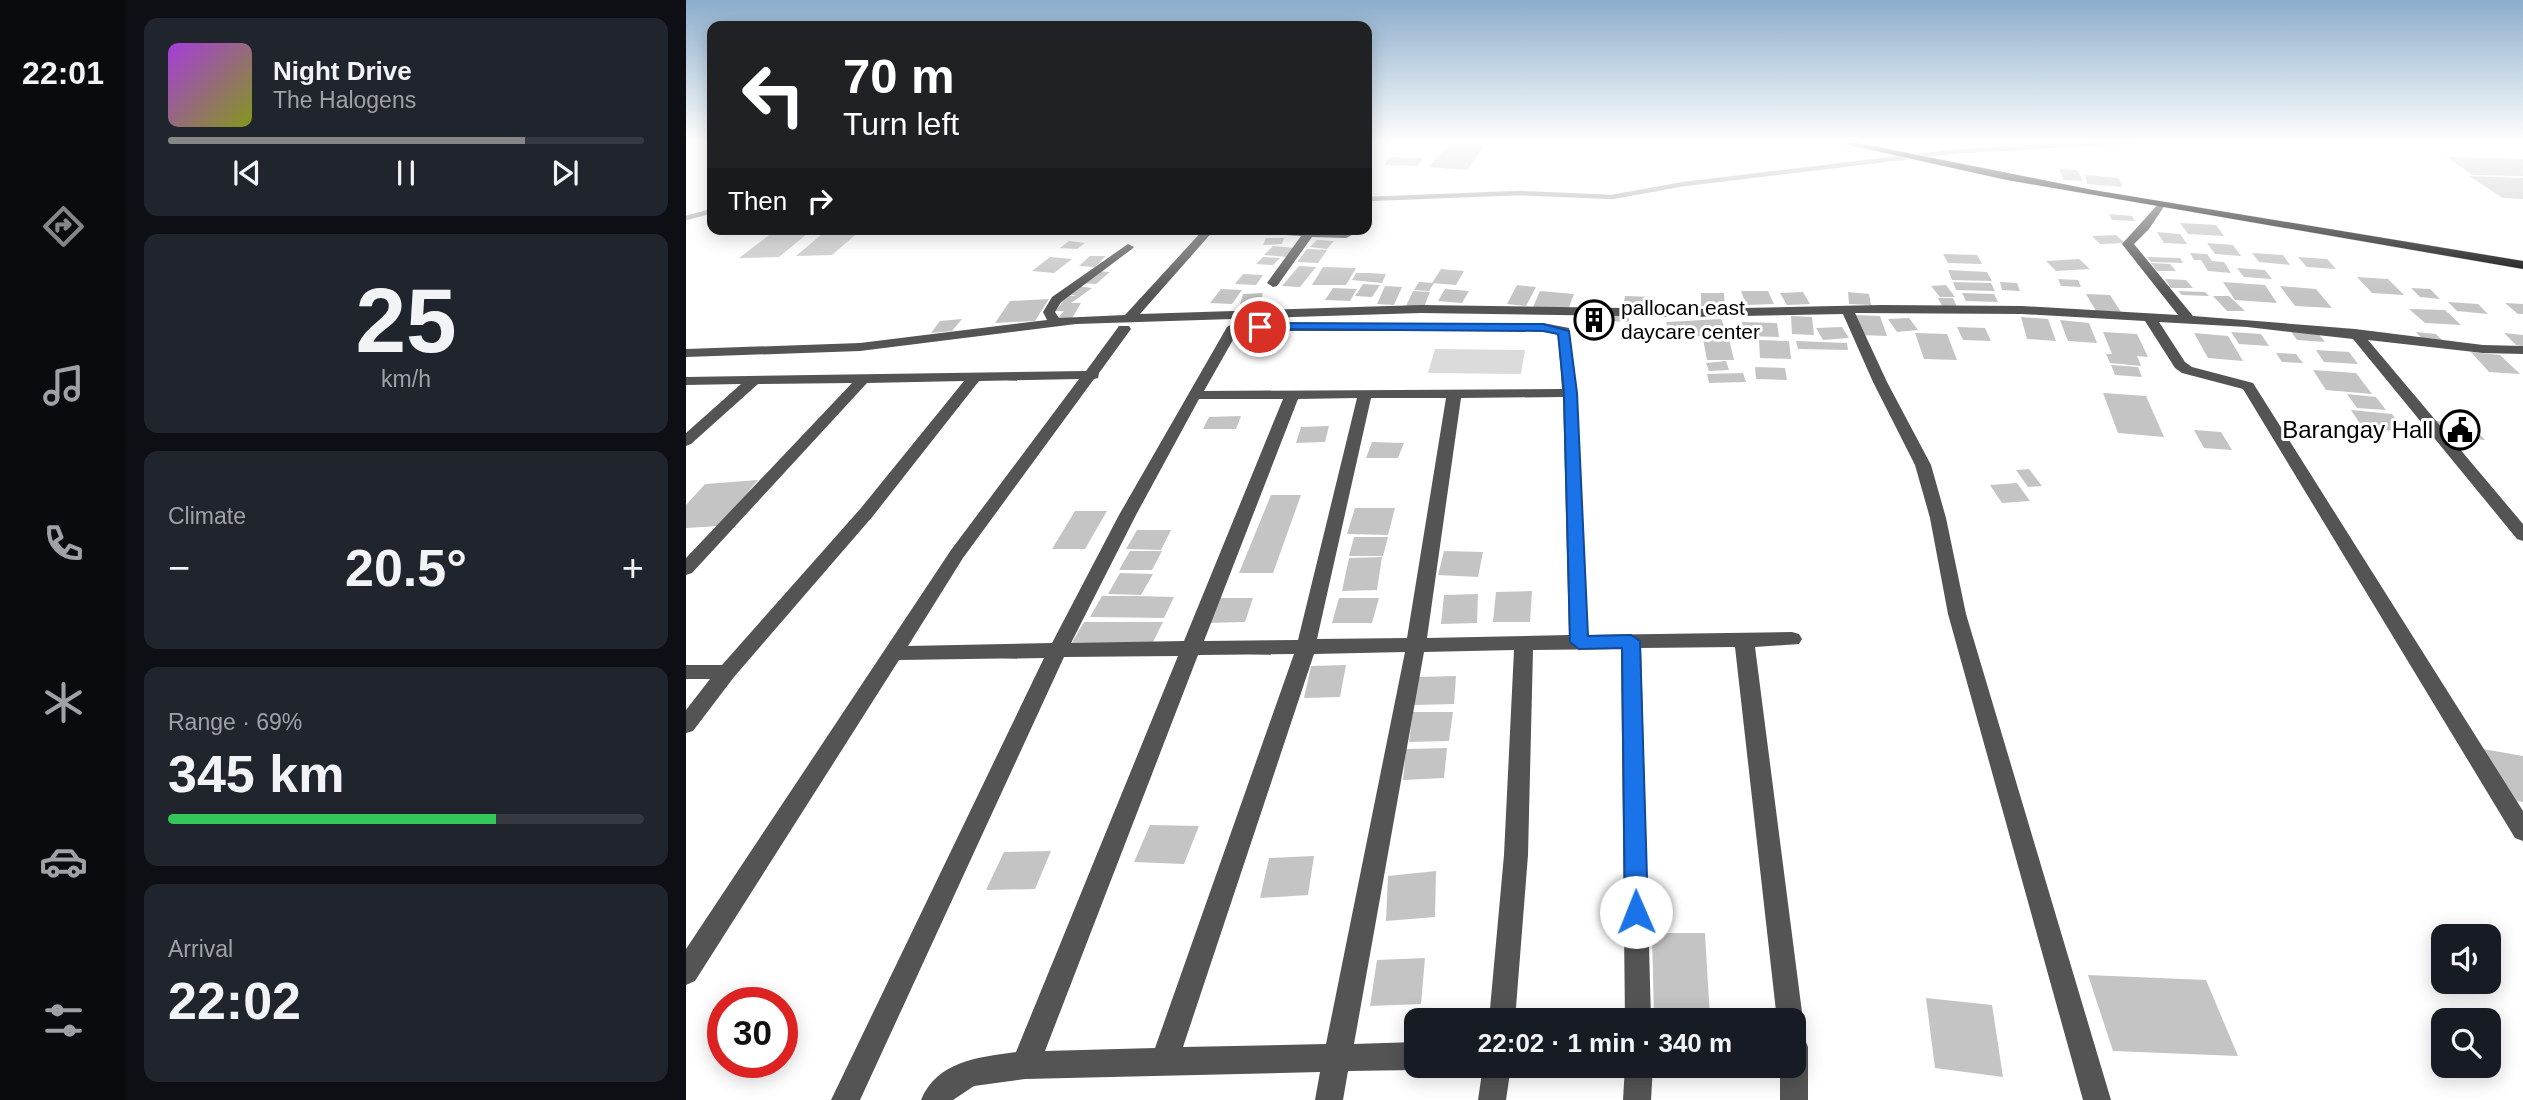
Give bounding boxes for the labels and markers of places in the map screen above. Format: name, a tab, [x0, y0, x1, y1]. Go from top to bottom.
place label: pallocan east daycare center	[1621, 296, 1760, 343]
pin	[1230, 297, 1290, 357]
building icon: pallocan east daycare center	[1573, 299, 1615, 341]
public building icon: Barangay Hall	[2439, 409, 2481, 451]
place label: Barangay Hall	[2282, 416, 2433, 443]

